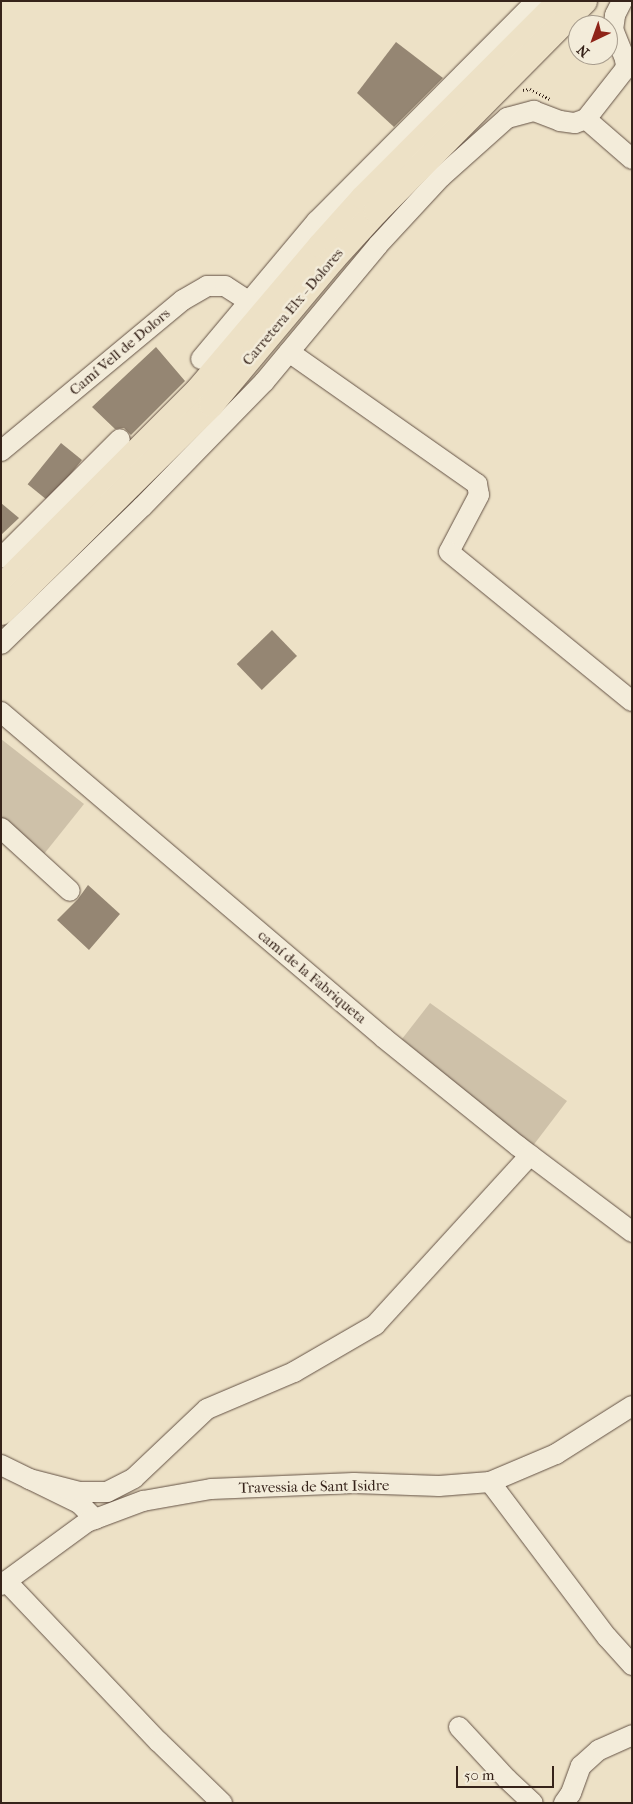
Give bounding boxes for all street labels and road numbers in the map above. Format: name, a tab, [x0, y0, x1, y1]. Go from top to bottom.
street label: Carretera Elx - Dolores	[239, 245, 347, 369]
street label: Camí Vell de Dolors	[66, 305, 174, 399]
street label: camí de la Fabriqueta	[254, 926, 370, 1028]
street label: Travessia de Sant Isidre	[239, 1477, 389, 1497]

